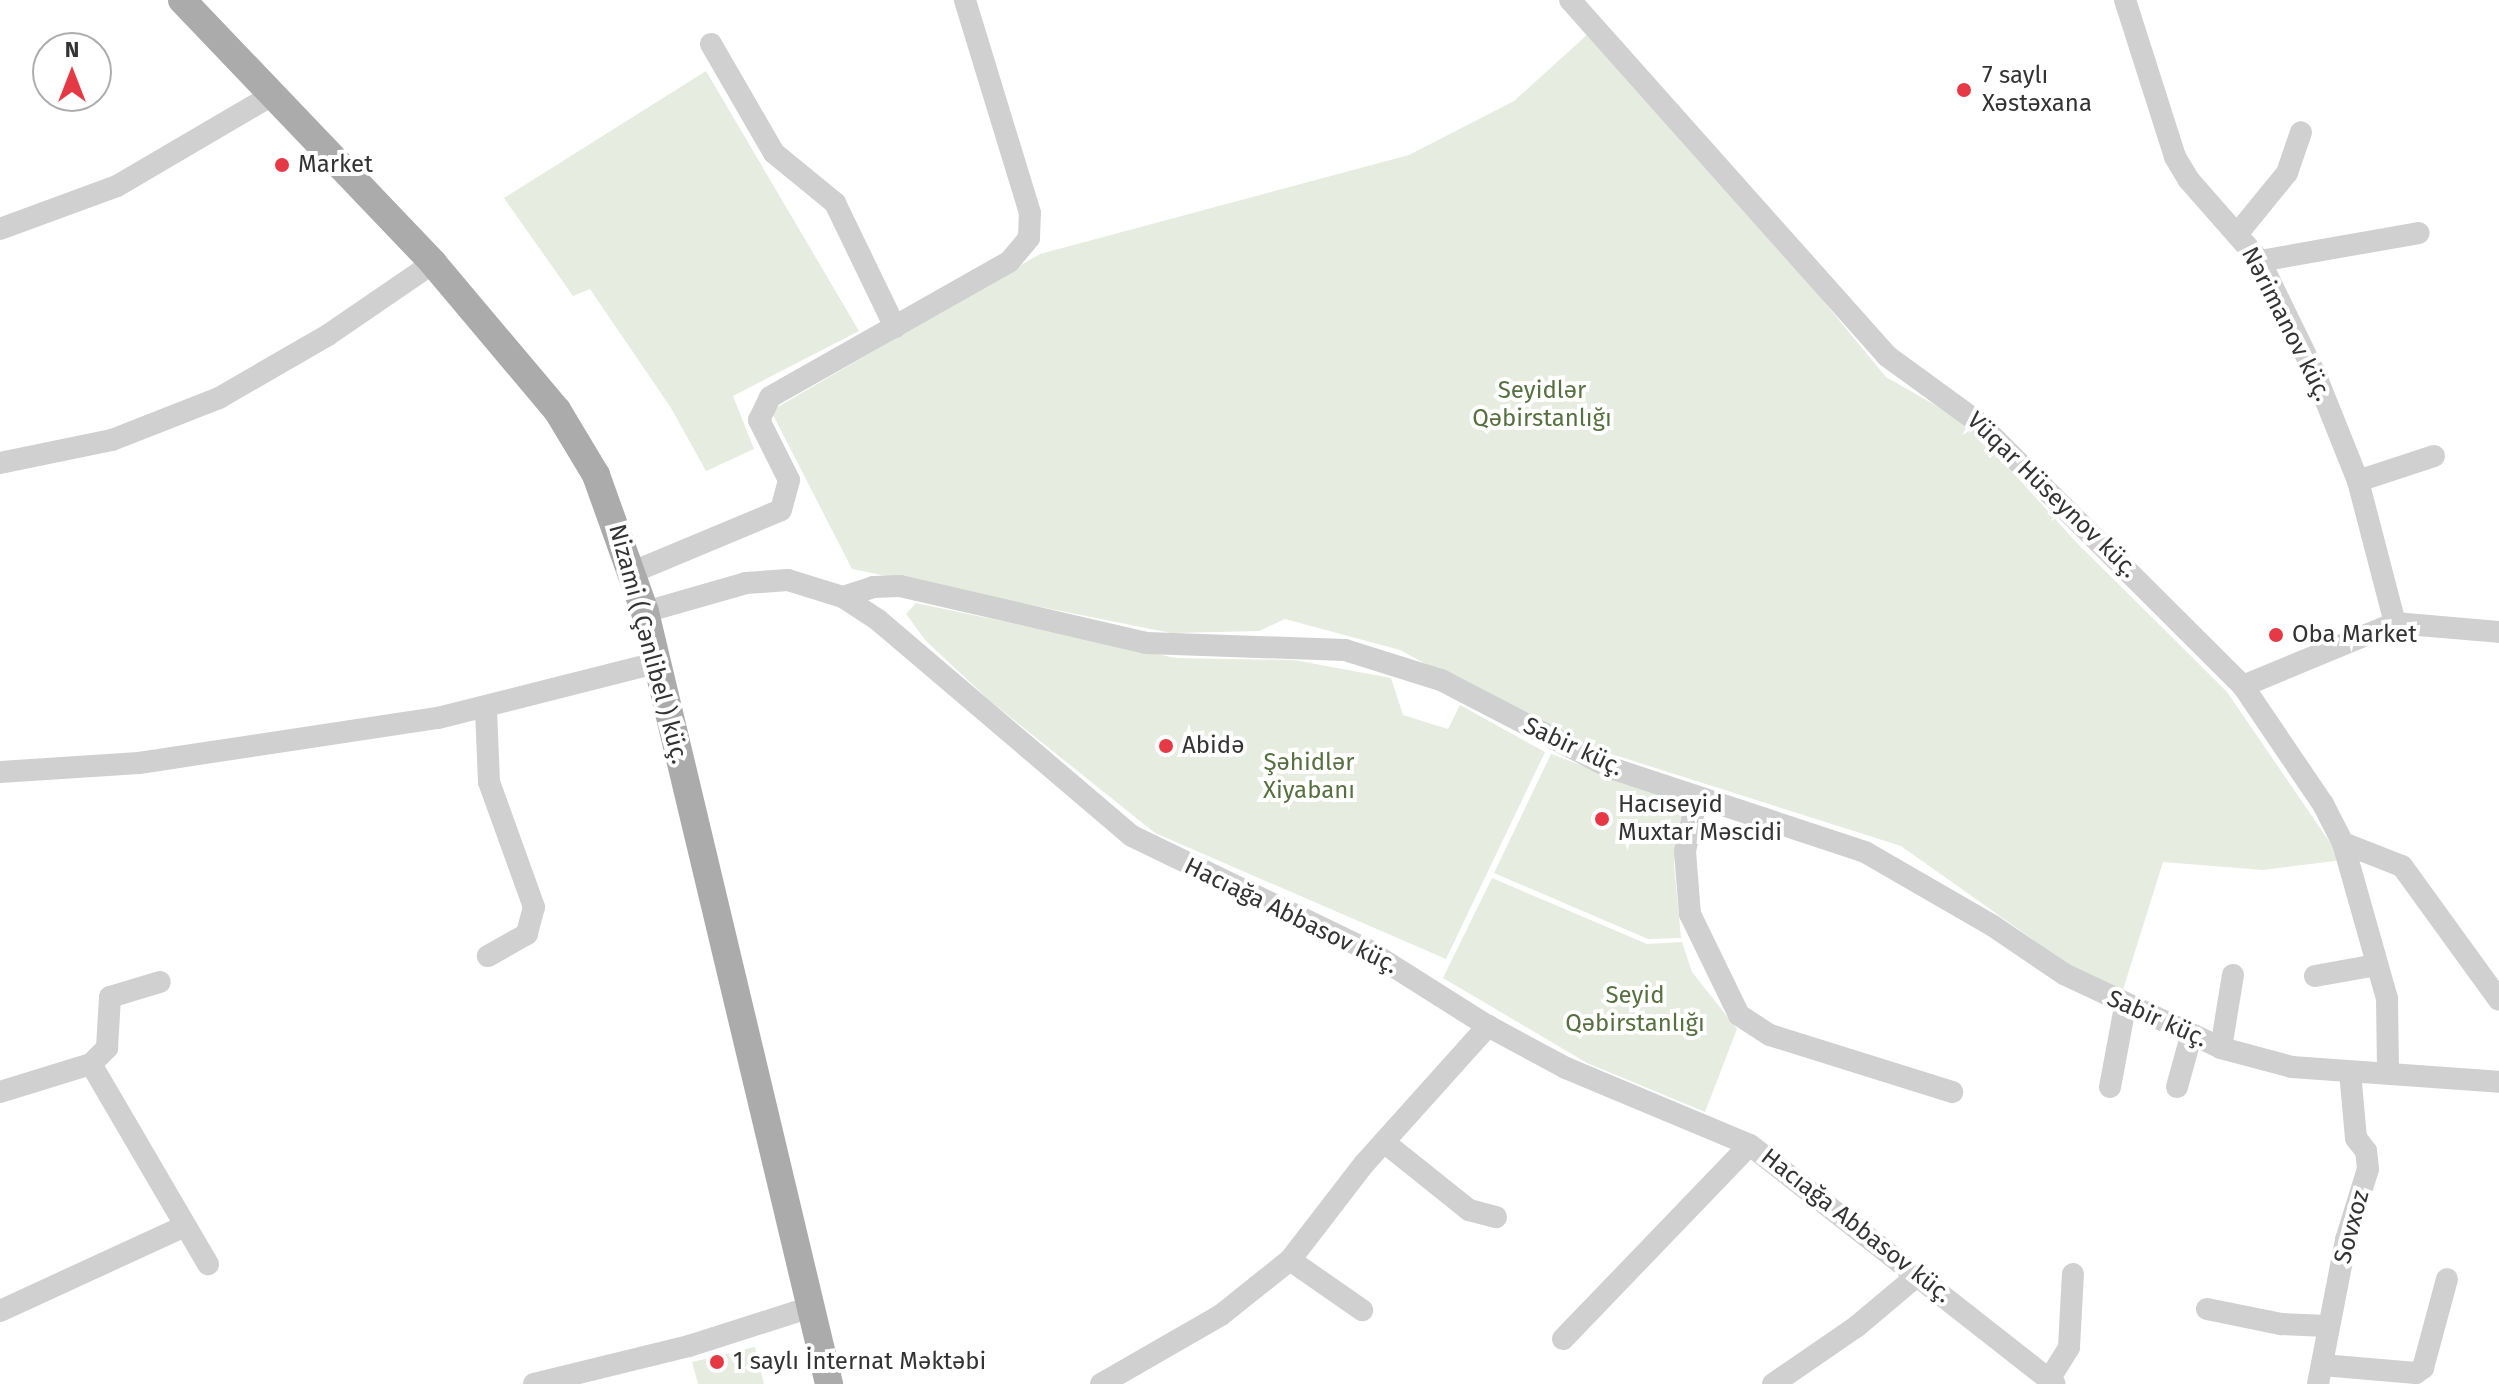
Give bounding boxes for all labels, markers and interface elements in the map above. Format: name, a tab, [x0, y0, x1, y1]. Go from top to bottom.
north arrow	[32, 32, 112, 112]
text: N	[65, 36, 79, 63]
place label: 7 saylı Xəstəxana	[1982, 62, 2092, 118]
marker: 7 saylı Xəstəxana	[1953, 79, 1975, 101]
place label: Market	[298, 151, 373, 179]
marker: Market	[273, 156, 291, 174]
street label: Nərimanov küç.	[2235, 242, 2337, 406]
park label: Seyidlər Qəbirstanlığı	[1472, 377, 1612, 433]
street label: Vüqar Hüseynov küç.	[1961, 406, 2143, 584]
street label: Nizami ( Çənlibel ) küç.	[602, 521, 694, 767]
place label: Oba Market	[2292, 621, 2417, 649]
marker: Oba Market	[2267, 626, 2285, 644]
street label: Sabir küç.	[1519, 711, 1627, 783]
place label: Abidə	[1182, 732, 1244, 760]
marker: Abidə	[1157, 737, 1175, 755]
park label: Şəhidlər Xiyabanı	[1263, 749, 1355, 805]
place label: Hacıseyid Muxtar Məscidi	[1618, 791, 1782, 847]
marker: Hacıseyid Muxtar Məscidi	[1593, 810, 1611, 828]
street label: Hacıağa Abbasov küç.	[1180, 852, 1402, 980]
park label: Seyid Qəbirstanlığı	[1565, 982, 1705, 1038]
street label: Sabir küç.	[2103, 984, 2211, 1054]
street label: Hacıağa Abbasov küç.	[1755, 1143, 1957, 1309]
street label: Sovxoz	[2328, 1187, 2376, 1267]
place label: 1 saylı İnternat Məktəbi	[733, 1348, 986, 1376]
marker: 1 saylı İnternat Məktəbi	[708, 1353, 726, 1371]

